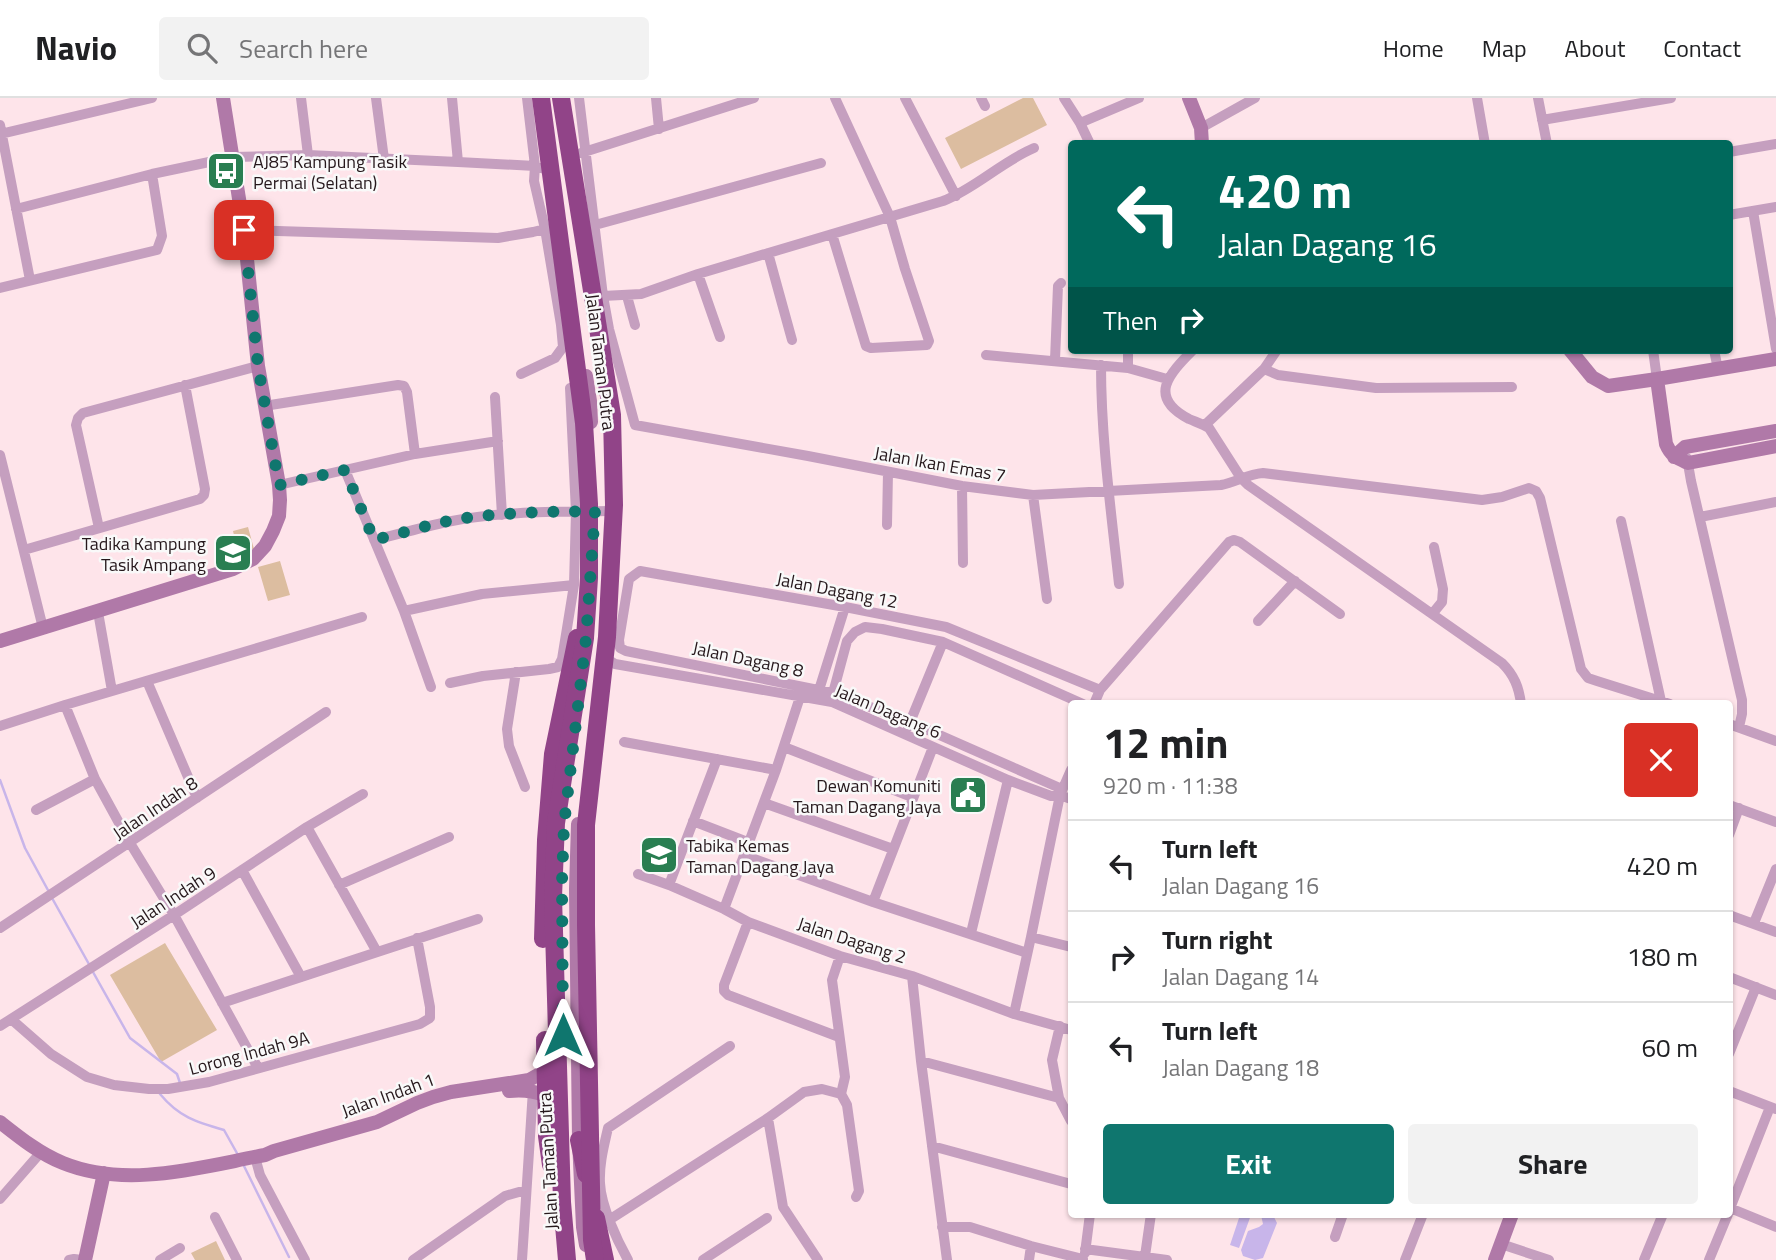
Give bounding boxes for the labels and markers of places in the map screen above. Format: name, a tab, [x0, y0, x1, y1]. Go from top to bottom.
place label: AJ85 Kampung Tasik Permai (Selatan)	[253, 148, 407, 196]
bus stop icon: AJ85 Kampung Tasik Permai (Selatan)	[205, 150, 247, 192]
pin	[214, 200, 274, 260]
place label: Tadika Kampung Tasik Ampang	[82, 530, 206, 578]
school or university icon: Tadika Kampung Tasik Ampang	[212, 532, 254, 574]
place label: Dewan Komuniti Taman Dagang Jaya	[793, 772, 941, 820]
public building icon: Dewan Komuniti Taman Dagang Jaya	[947, 774, 989, 816]
place label: Tabika Kemas Taman Dagang Jaya	[686, 832, 834, 880]
school or university icon: Tabika Kemas Taman Dagang Jaya	[638, 834, 680, 876]

